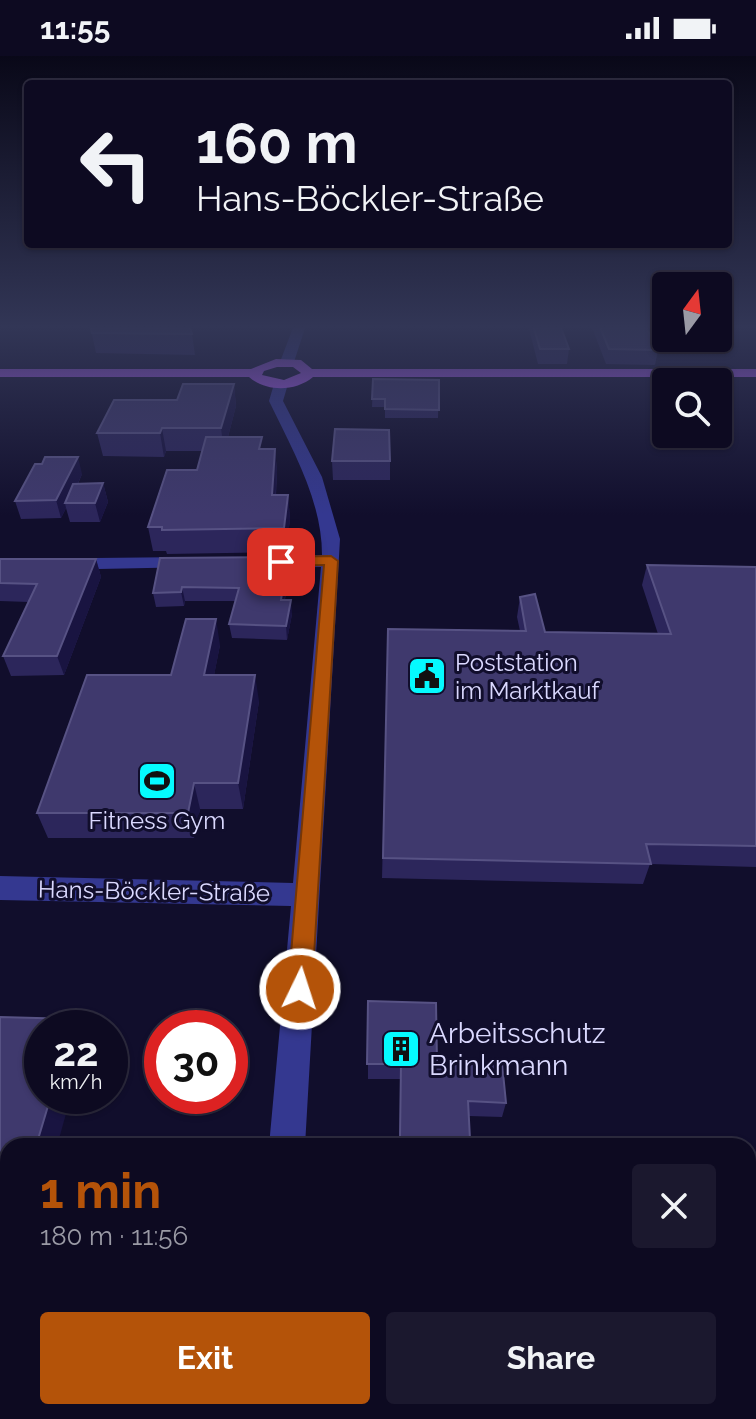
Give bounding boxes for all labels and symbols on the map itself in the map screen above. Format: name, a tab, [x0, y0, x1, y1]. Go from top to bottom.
north arrow	[652, 272, 732, 352]
pin	[247, 528, 315, 596]
place label: Poststation im Marktkauf	[455, 648, 601, 705]
public building icon: Poststation im Marktkauf	[406, 655, 448, 697]
sports icon: Fitness Gym	[136, 760, 178, 802]
place label: Fitness Gym	[89, 806, 225, 835]
street label: Hans-Böckler-Straße	[38, 874, 270, 908]
position arrow	[258, 947, 342, 1031]
speed limit sign: 30	[144, 1010, 248, 1114]
place label: Arbeitsschutz Brinkmann	[429, 1017, 606, 1082]
building icon: Arbeitsschutz Brinkmann	[380, 1028, 422, 1070]

